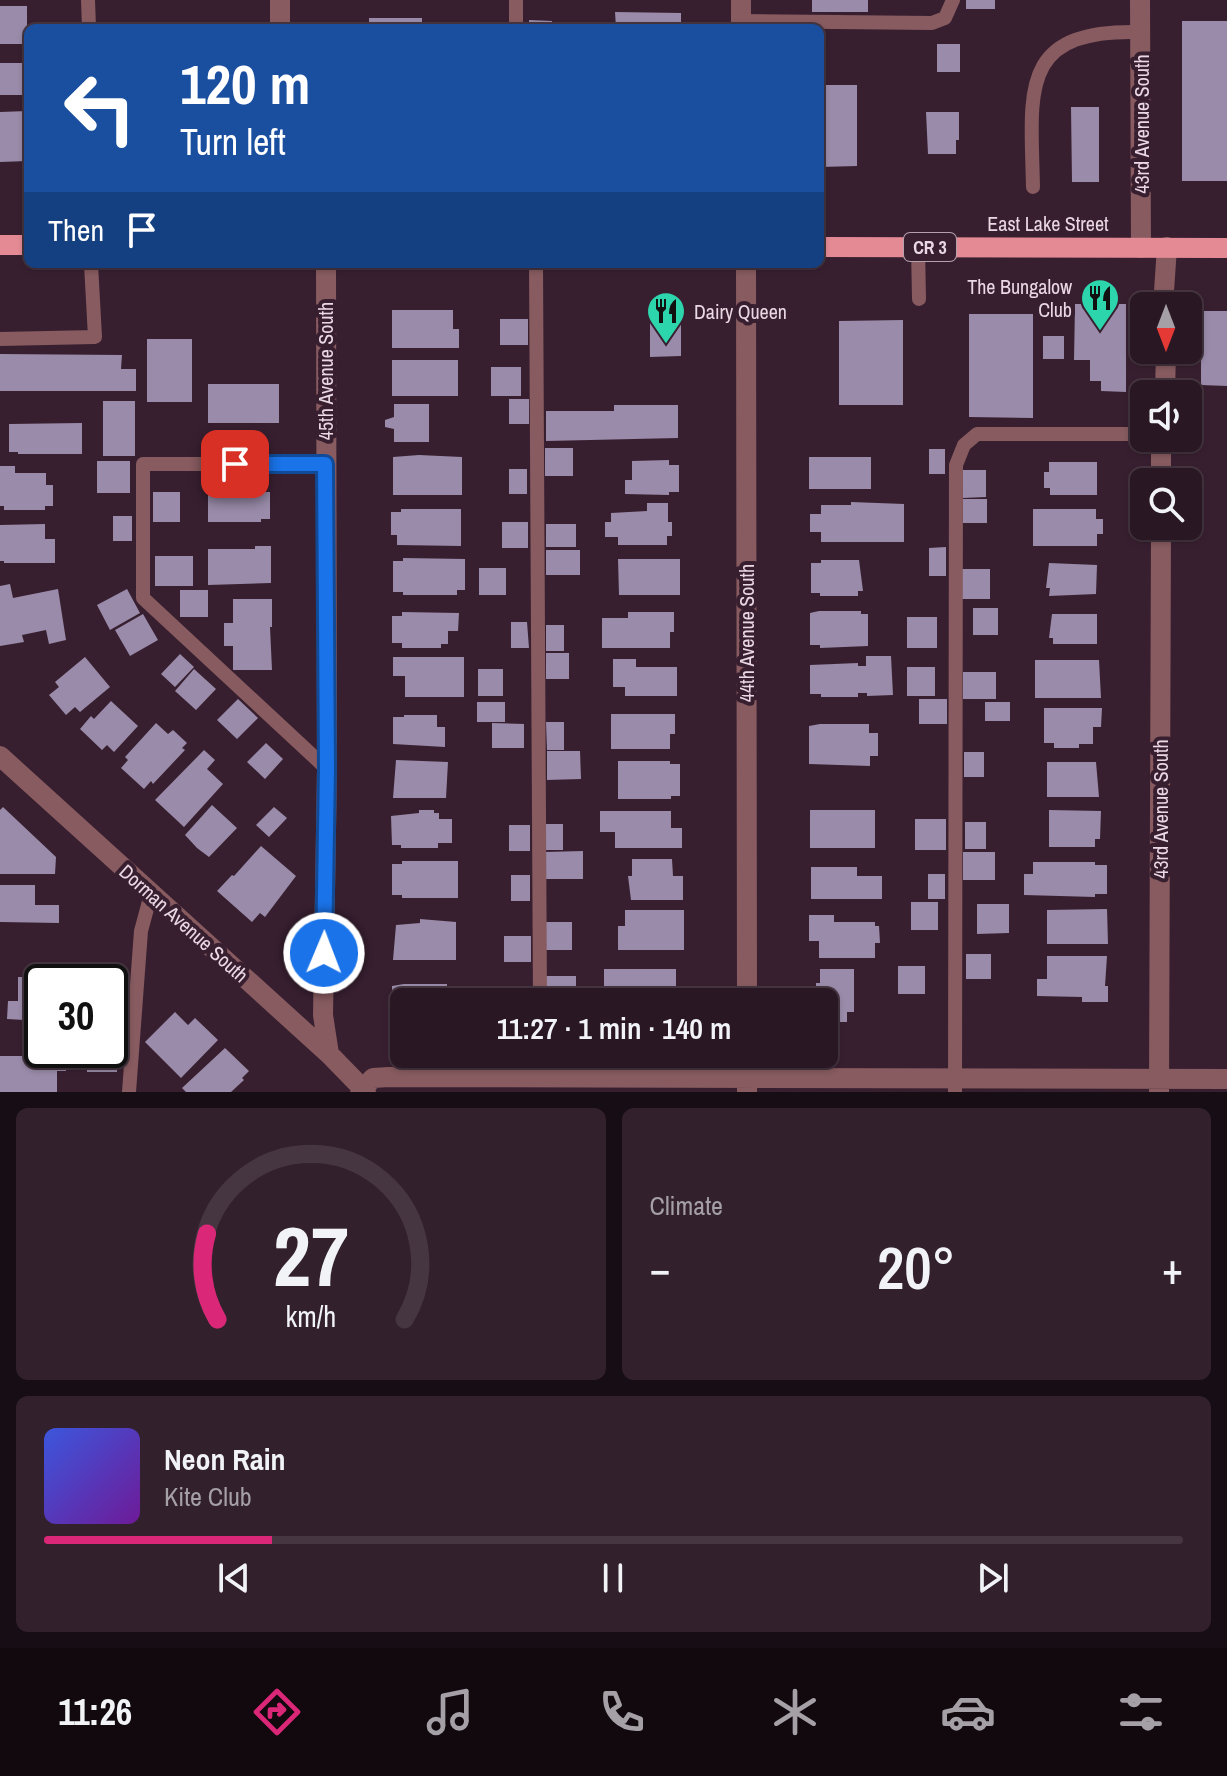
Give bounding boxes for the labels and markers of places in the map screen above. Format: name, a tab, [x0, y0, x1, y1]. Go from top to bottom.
place label: The Bungalow Club	[967, 273, 1072, 323]
restaurant icon: The Bungalow Club	[1079, 277, 1121, 332]
restaurant icon: Dairy Queen	[645, 290, 687, 345]
place label: Dairy Queen	[694, 298, 787, 325]
pin	[201, 430, 269, 498]

